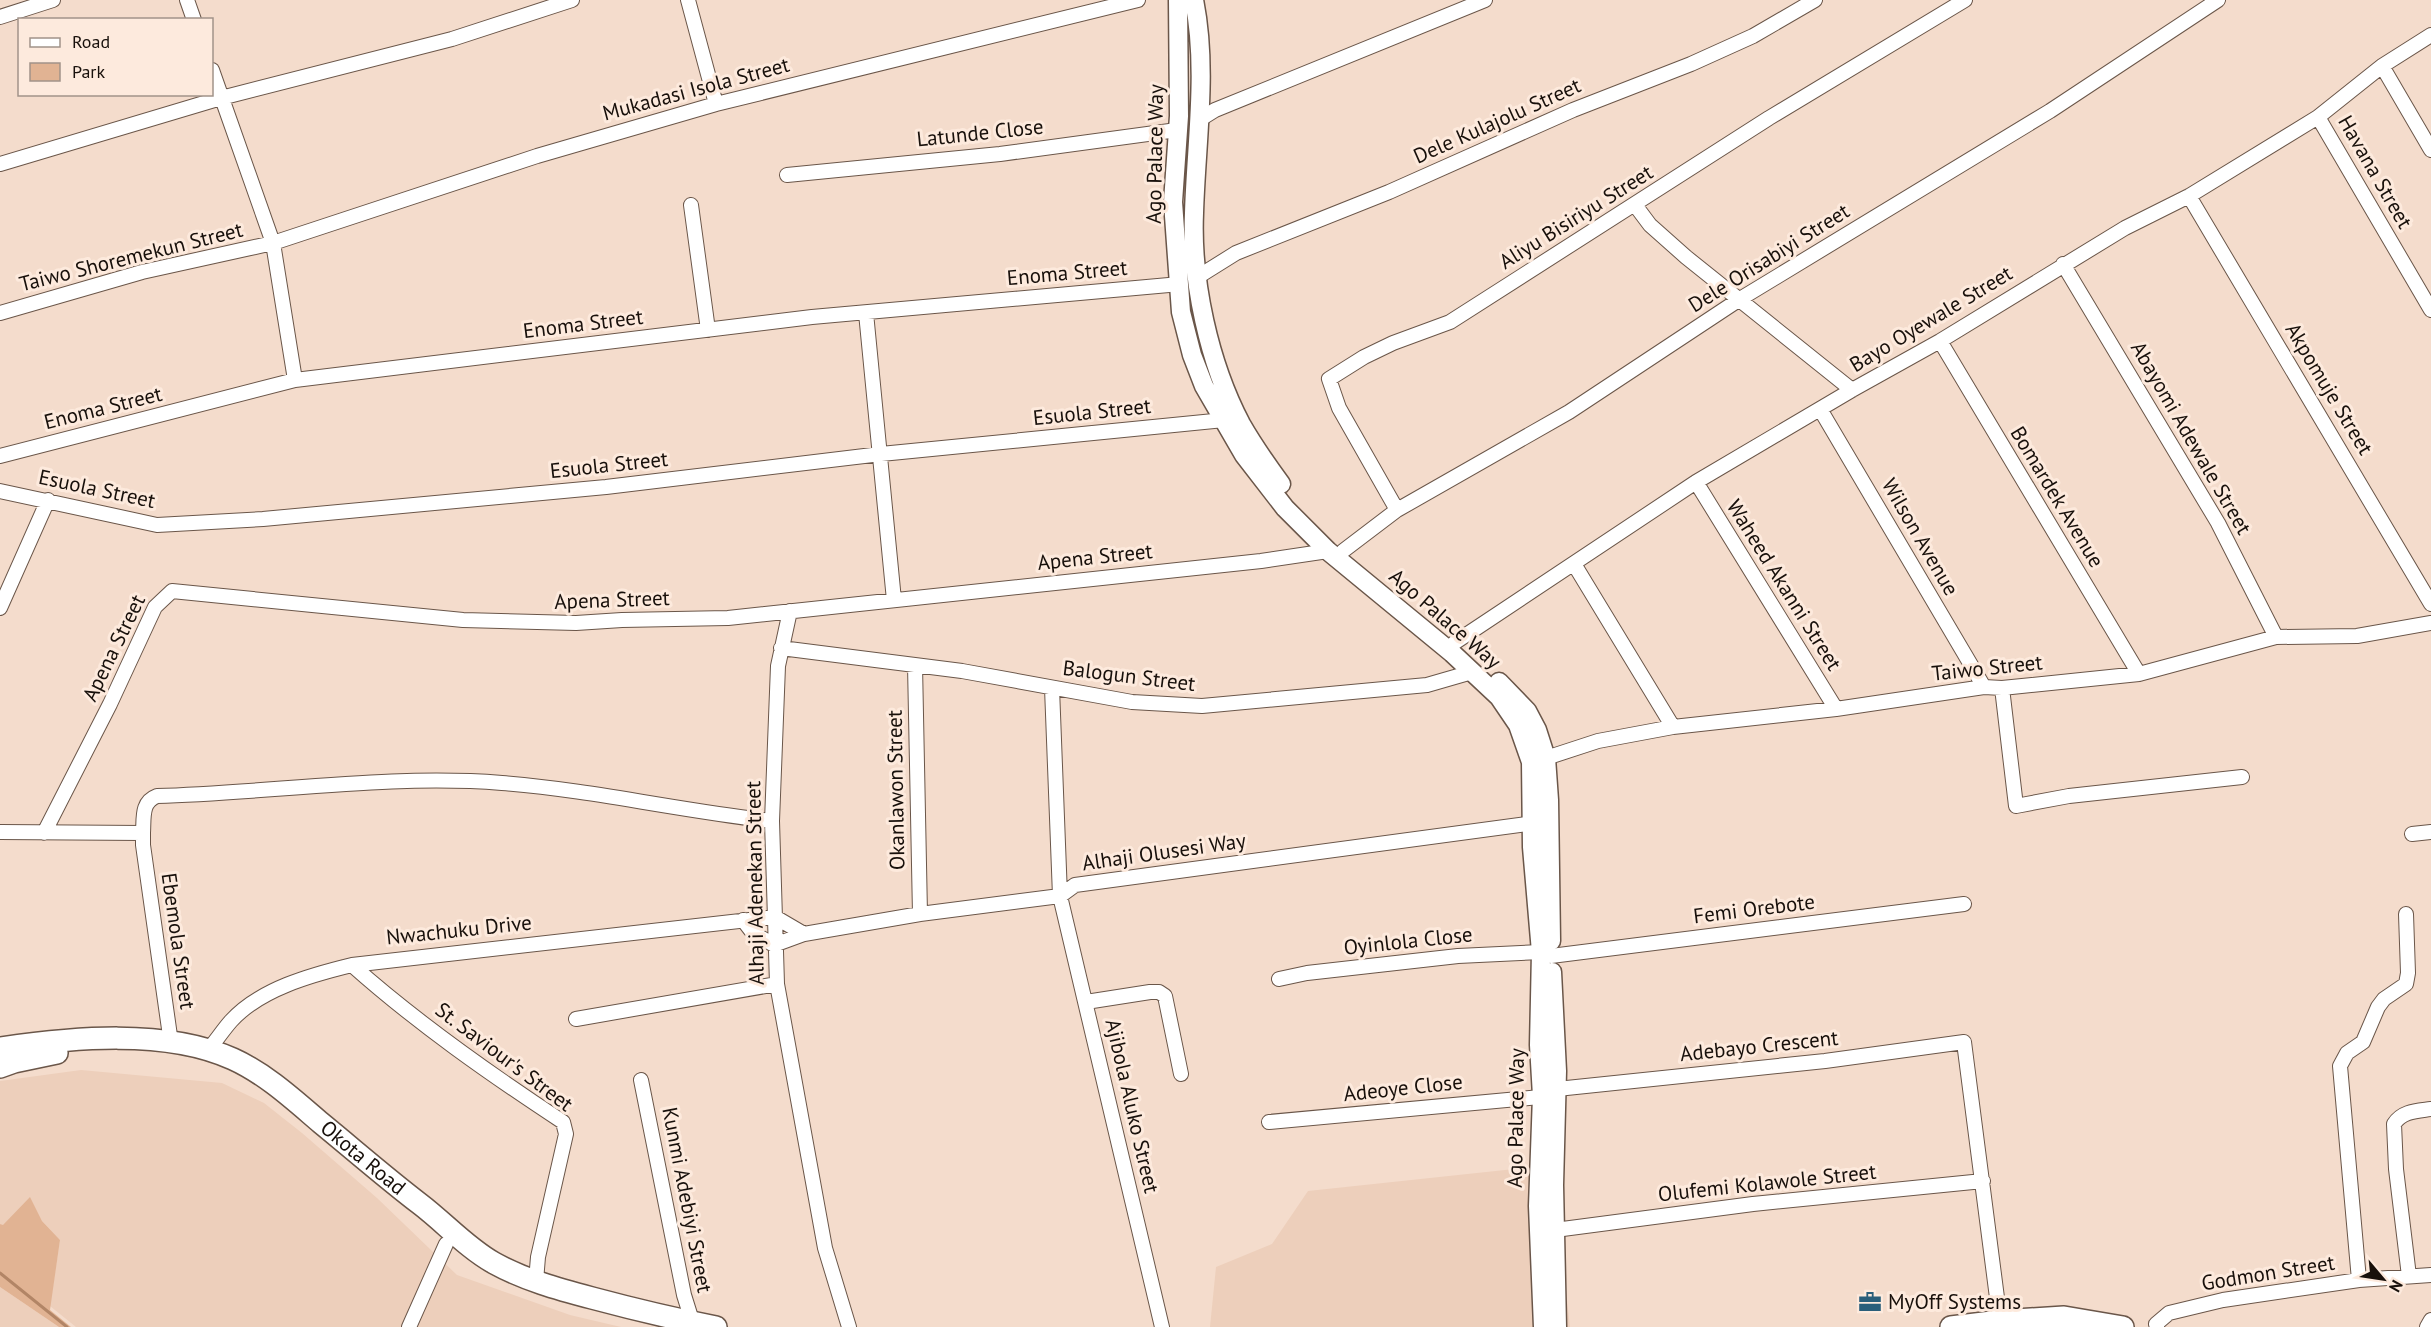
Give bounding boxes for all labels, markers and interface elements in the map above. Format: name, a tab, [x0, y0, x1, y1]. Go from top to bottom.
legend	[18, 18, 213, 96]
text: Road	[72, 30, 110, 53]
street label: Mukadasi Isola Street	[600, 51, 792, 126]
text: Park	[72, 60, 105, 83]
street label: Dele Kulajolu Street	[1409, 72, 1585, 170]
street label: Ago Palace Way	[1140, 84, 1169, 224]
street label: Havana Street	[2332, 110, 2419, 233]
street label: Latunde Close	[915, 112, 1045, 153]
street label: Aliyu Bisiriyu Street	[1494, 158, 1658, 275]
street label: Dele Orisabiyi Street	[1683, 197, 1854, 318]
street label: Taiwo Shoremekun Street	[16, 216, 245, 297]
street label: Enoma Street	[1006, 254, 1128, 291]
street label: Bayo Oyewale Street	[1844, 259, 2017, 378]
street label: Enoma Street	[521, 303, 644, 344]
street label: Akpomuje Street	[2280, 318, 2379, 459]
street label: Abayomi Adewale Street	[2125, 336, 2258, 539]
street label: Enoma Street	[41, 380, 165, 435]
street label: Esuola Street	[1032, 392, 1152, 431]
street label: Bomardek Avenue	[2005, 421, 2110, 572]
street label: Esuola Street	[549, 445, 669, 484]
street label: Esuola Street	[36, 463, 158, 514]
street label: Wilson Avenue	[1876, 473, 1965, 600]
street label: Waheed Akanni Street	[1721, 494, 1848, 675]
street label: Apena Street	[1036, 537, 1154, 576]
street label: Ago Palace Way	[1384, 563, 1507, 675]
street label: Apena Street	[554, 584, 670, 615]
street label: Apena Street	[76, 590, 151, 706]
street label: Taiwo Street	[1930, 648, 2044, 687]
street label: Balogun Street	[1061, 654, 1197, 697]
street label: Okanlawon Street	[881, 710, 910, 870]
street label: Alhaji Adenekan Street	[739, 781, 770, 985]
street label: Alhaji Olusesi Way	[1080, 827, 1248, 876]
street label: Ebemola Street	[156, 871, 201, 1011]
street label: Femi Orebote	[1692, 888, 1816, 929]
street label: Nwachuku Drive	[385, 908, 533, 951]
street label: Oyinlola Close	[1342, 920, 1474, 961]
street label: St. Saviour's Street	[430, 996, 579, 1117]
street label: Ajibola Aluko Street	[1099, 1016, 1166, 1195]
street label: Adebayo Crescent	[1678, 1024, 1839, 1067]
street label: Ago Palace Way	[1501, 1048, 1530, 1188]
street label: Adeoye Close	[1342, 1068, 1464, 1107]
street label: Kunmi Adebiyi Street	[656, 1105, 719, 1295]
street label: Okota Road	[315, 1114, 412, 1201]
street label: Olufemi Kolawole Street	[1656, 1158, 1877, 1207]
street label: Godmon Street	[2199, 1249, 2336, 1296]
north arrow	[2353, 1249, 2413, 1309]
text: N	[2385, 1277, 2407, 1296]
place label: MyOff Systems	[1888, 1288, 2021, 1315]
office icon: MyOff Systems	[1857, 1289, 1883, 1315]

